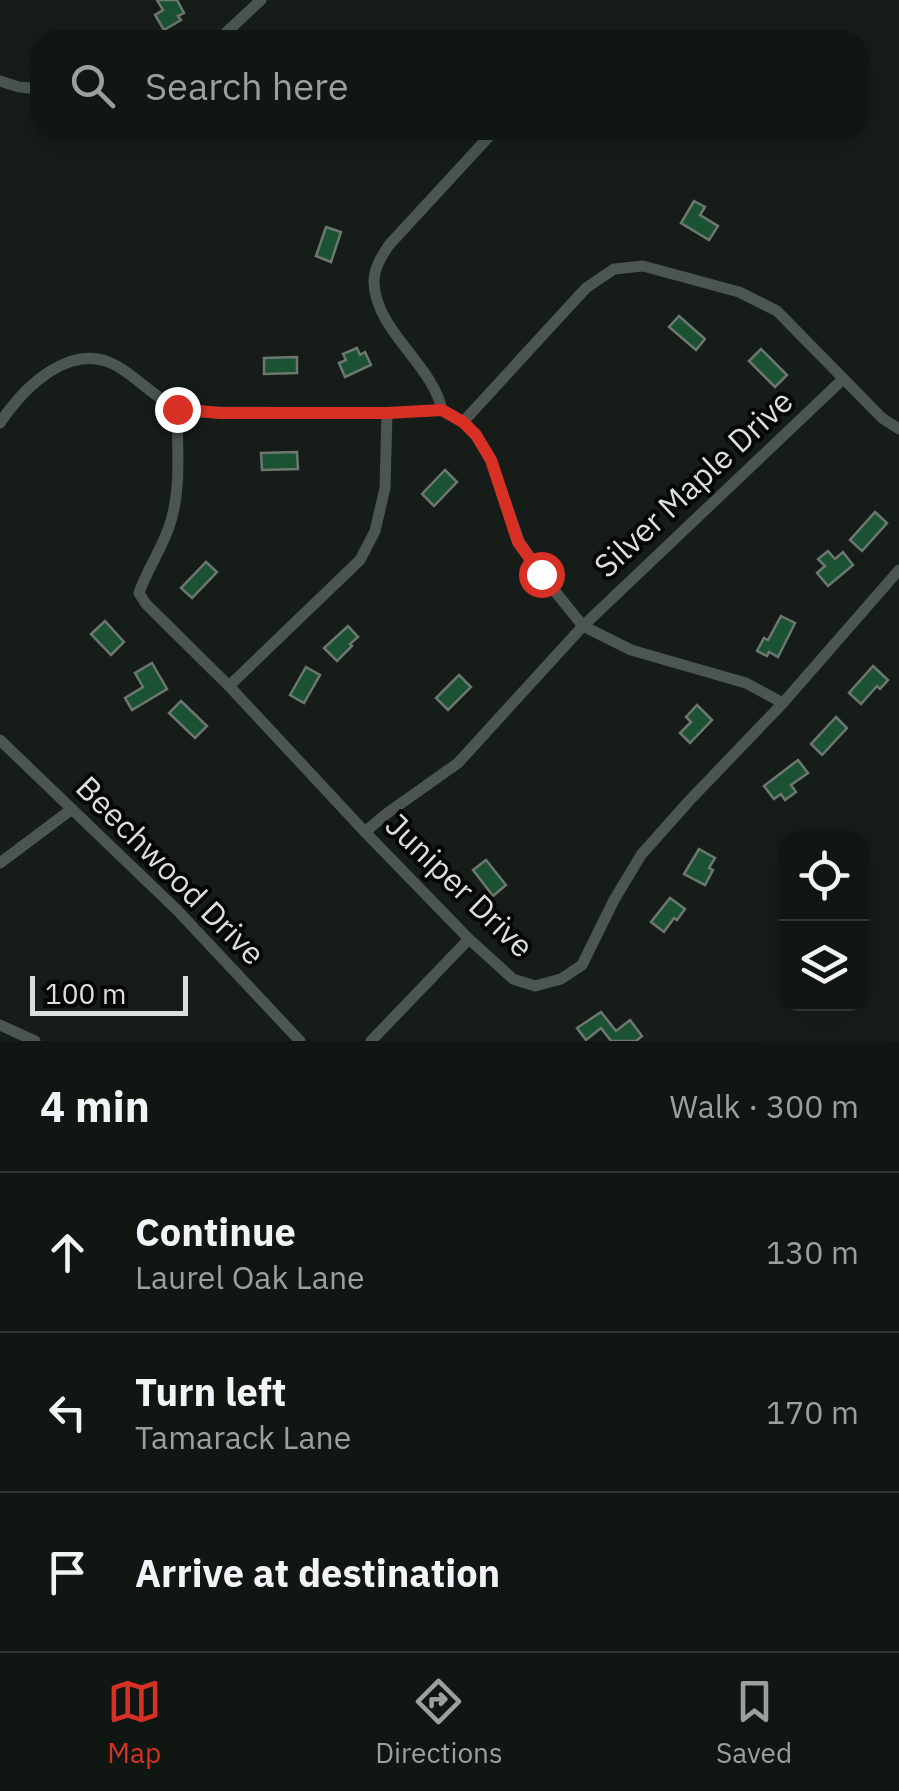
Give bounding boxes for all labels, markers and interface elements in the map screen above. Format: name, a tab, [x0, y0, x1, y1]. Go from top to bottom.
search box	[30, 30, 869, 140]
icon: search	[65, 58, 120, 113]
text: Search here	[145, 61, 349, 110]
street label: Silver Maple Drive	[585, 380, 801, 586]
route end	[155, 387, 201, 433]
route start	[519, 552, 565, 598]
street label: Beechwood Drive	[67, 766, 275, 974]
street label: Juniper Drive	[377, 804, 543, 966]
map controls	[779, 831, 869, 1011]
button: locate	[779, 831, 869, 921]
button: layers	[779, 921, 869, 1011]
scale bar	[30, 971, 188, 1016]
text: 100 m	[45, 975, 126, 1012]
text: 4 min	[40, 1079, 150, 1134]
text: Walk · 300 m	[670, 1085, 859, 1127]
text: Continue	[135, 1207, 296, 1256]
icon: ahead	[40, 1225, 95, 1280]
text: 130 m	[766, 1231, 859, 1273]
text: Laurel Oak Lane	[135, 1256, 365, 1298]
text: Turn left	[135, 1367, 286, 1416]
icon: left	[40, 1385, 95, 1440]
text: 170 m	[766, 1391, 859, 1433]
text: Tamarack Lane	[135, 1416, 351, 1458]
icon: arrive	[40, 1545, 95, 1600]
text: Arrive at destination	[135, 1548, 500, 1597]
tab: Map	[107, 1674, 162, 1771]
tab: Directions	[375, 1674, 503, 1771]
tab: Saved	[716, 1674, 792, 1771]

